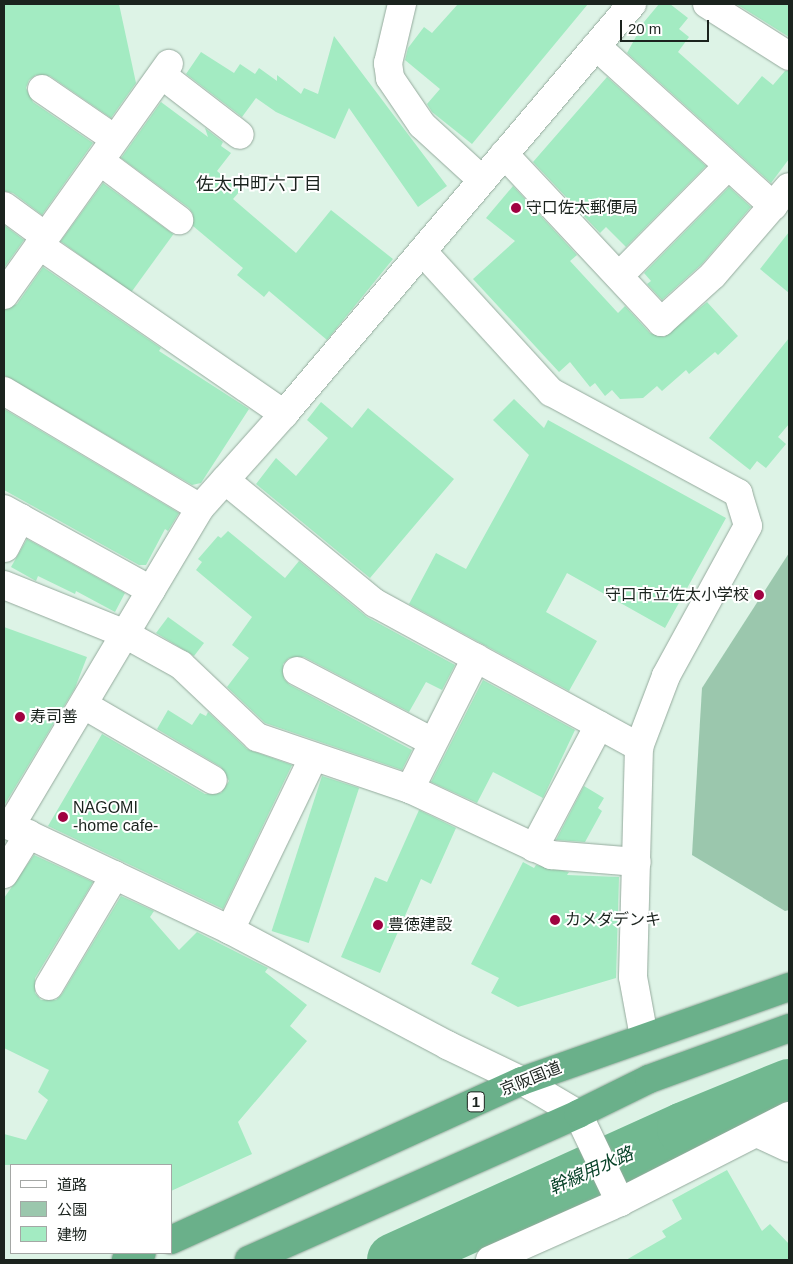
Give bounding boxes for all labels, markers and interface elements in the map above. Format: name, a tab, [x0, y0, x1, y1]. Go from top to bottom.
scale bar	[623, 10, 712, 42]
text: 20 m	[628, 20, 661, 37]
district label: 佐太中町六丁目	[196, 173, 322, 195]
place label: 守口佐太郵便局	[526, 198, 638, 218]
marker: 守口佐太郵便局	[510, 202, 522, 214]
place label: 守口市立佐太小学校	[605, 585, 749, 605]
marker: 守口市立佐太小学校	[753, 589, 765, 601]
place label: 寿司善	[30, 707, 78, 727]
marker: 寿司善	[14, 711, 26, 723]
place label: NAGOMI -home cafe-	[73, 798, 158, 836]
marker: NAGOMI -home cafe-	[57, 811, 69, 823]
place label: カメダデンキ	[565, 910, 661, 930]
marker: カメダデンキ	[549, 914, 561, 926]
place label: 豊徳建設	[388, 915, 452, 935]
marker: 豊徳建設	[372, 919, 384, 931]
street label: 京阪国道	[498, 1058, 564, 1100]
road number: 1	[466, 1090, 486, 1114]
water label: 幹線用水路	[545, 1143, 637, 1199]
legend	[10, 1164, 172, 1254]
text: 道路	[57, 1176, 87, 1193]
text: 公園	[57, 1201, 87, 1218]
text: 建物	[57, 1226, 87, 1243]

